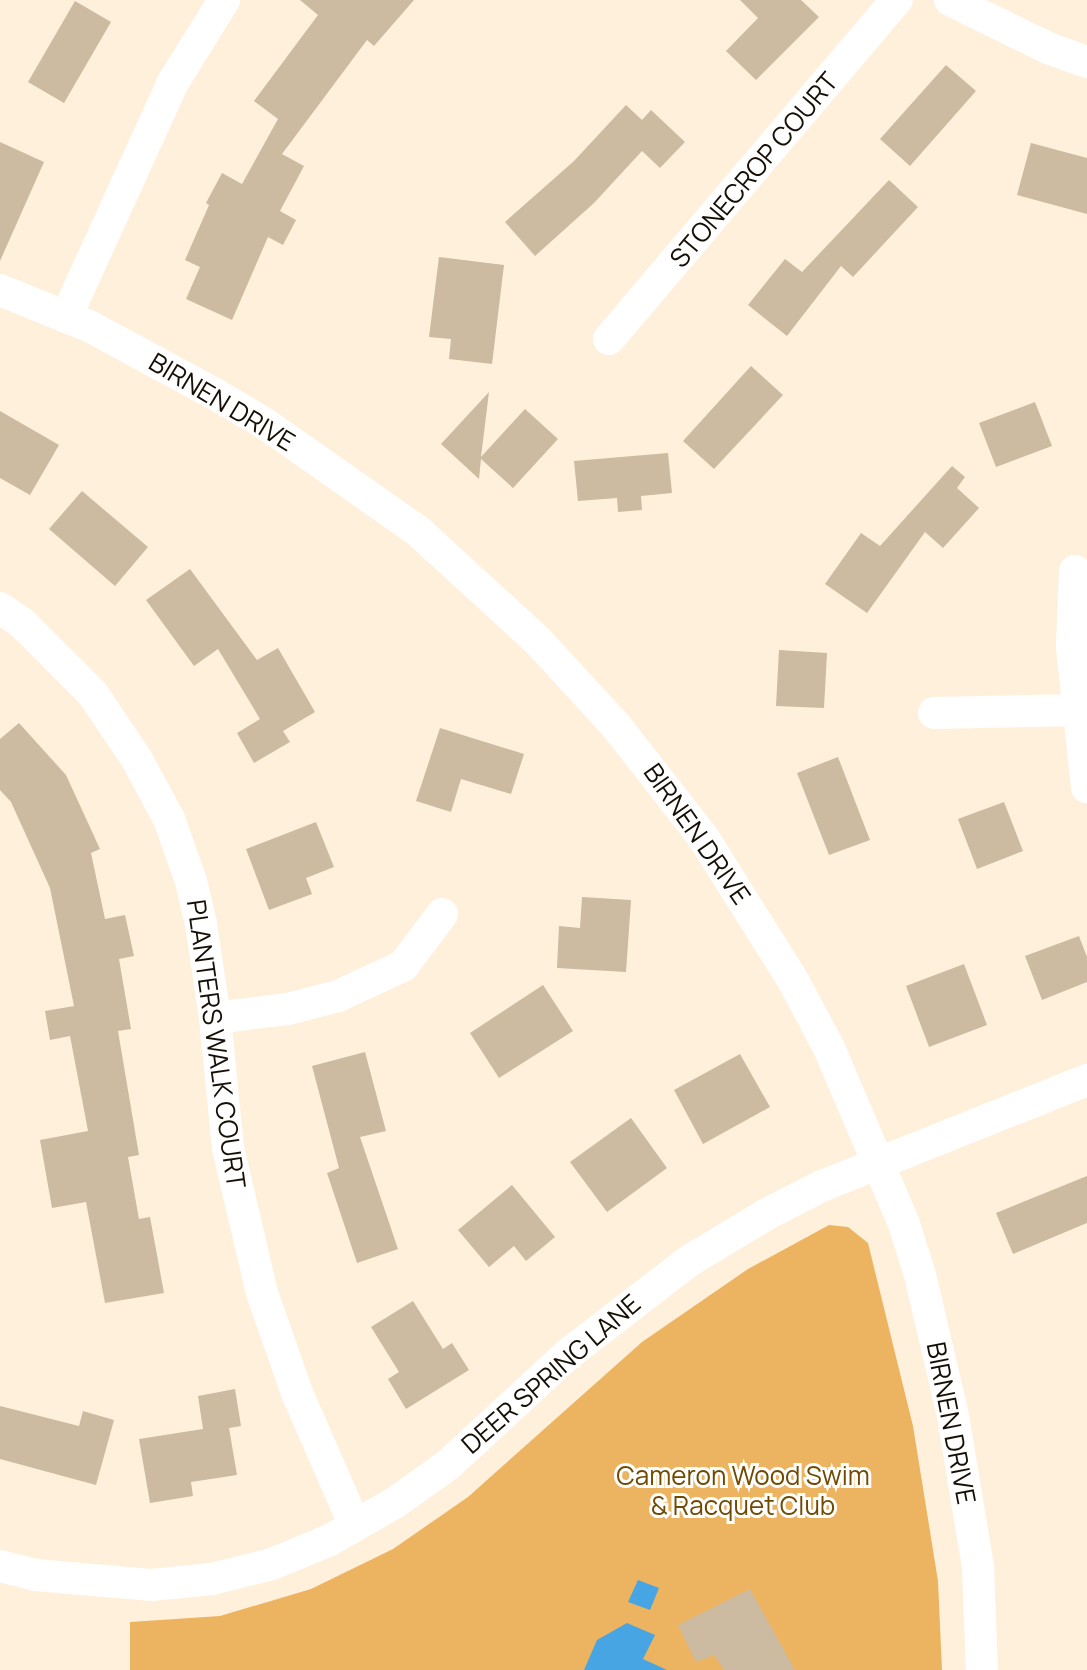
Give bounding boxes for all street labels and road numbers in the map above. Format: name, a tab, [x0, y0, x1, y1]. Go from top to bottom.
street label: STONECROP COURT	[663, 66, 845, 274]
street label: BIRNEN DRIVE	[143, 346, 301, 458]
street label: BIRNEN DRIVE	[637, 758, 757, 910]
street label: PLANTERS WALK COURT	[180, 897, 252, 1191]
street label: DEER SPRING LANE	[455, 1288, 647, 1460]
street label: BIRNEN DRIVE	[920, 1339, 982, 1507]

